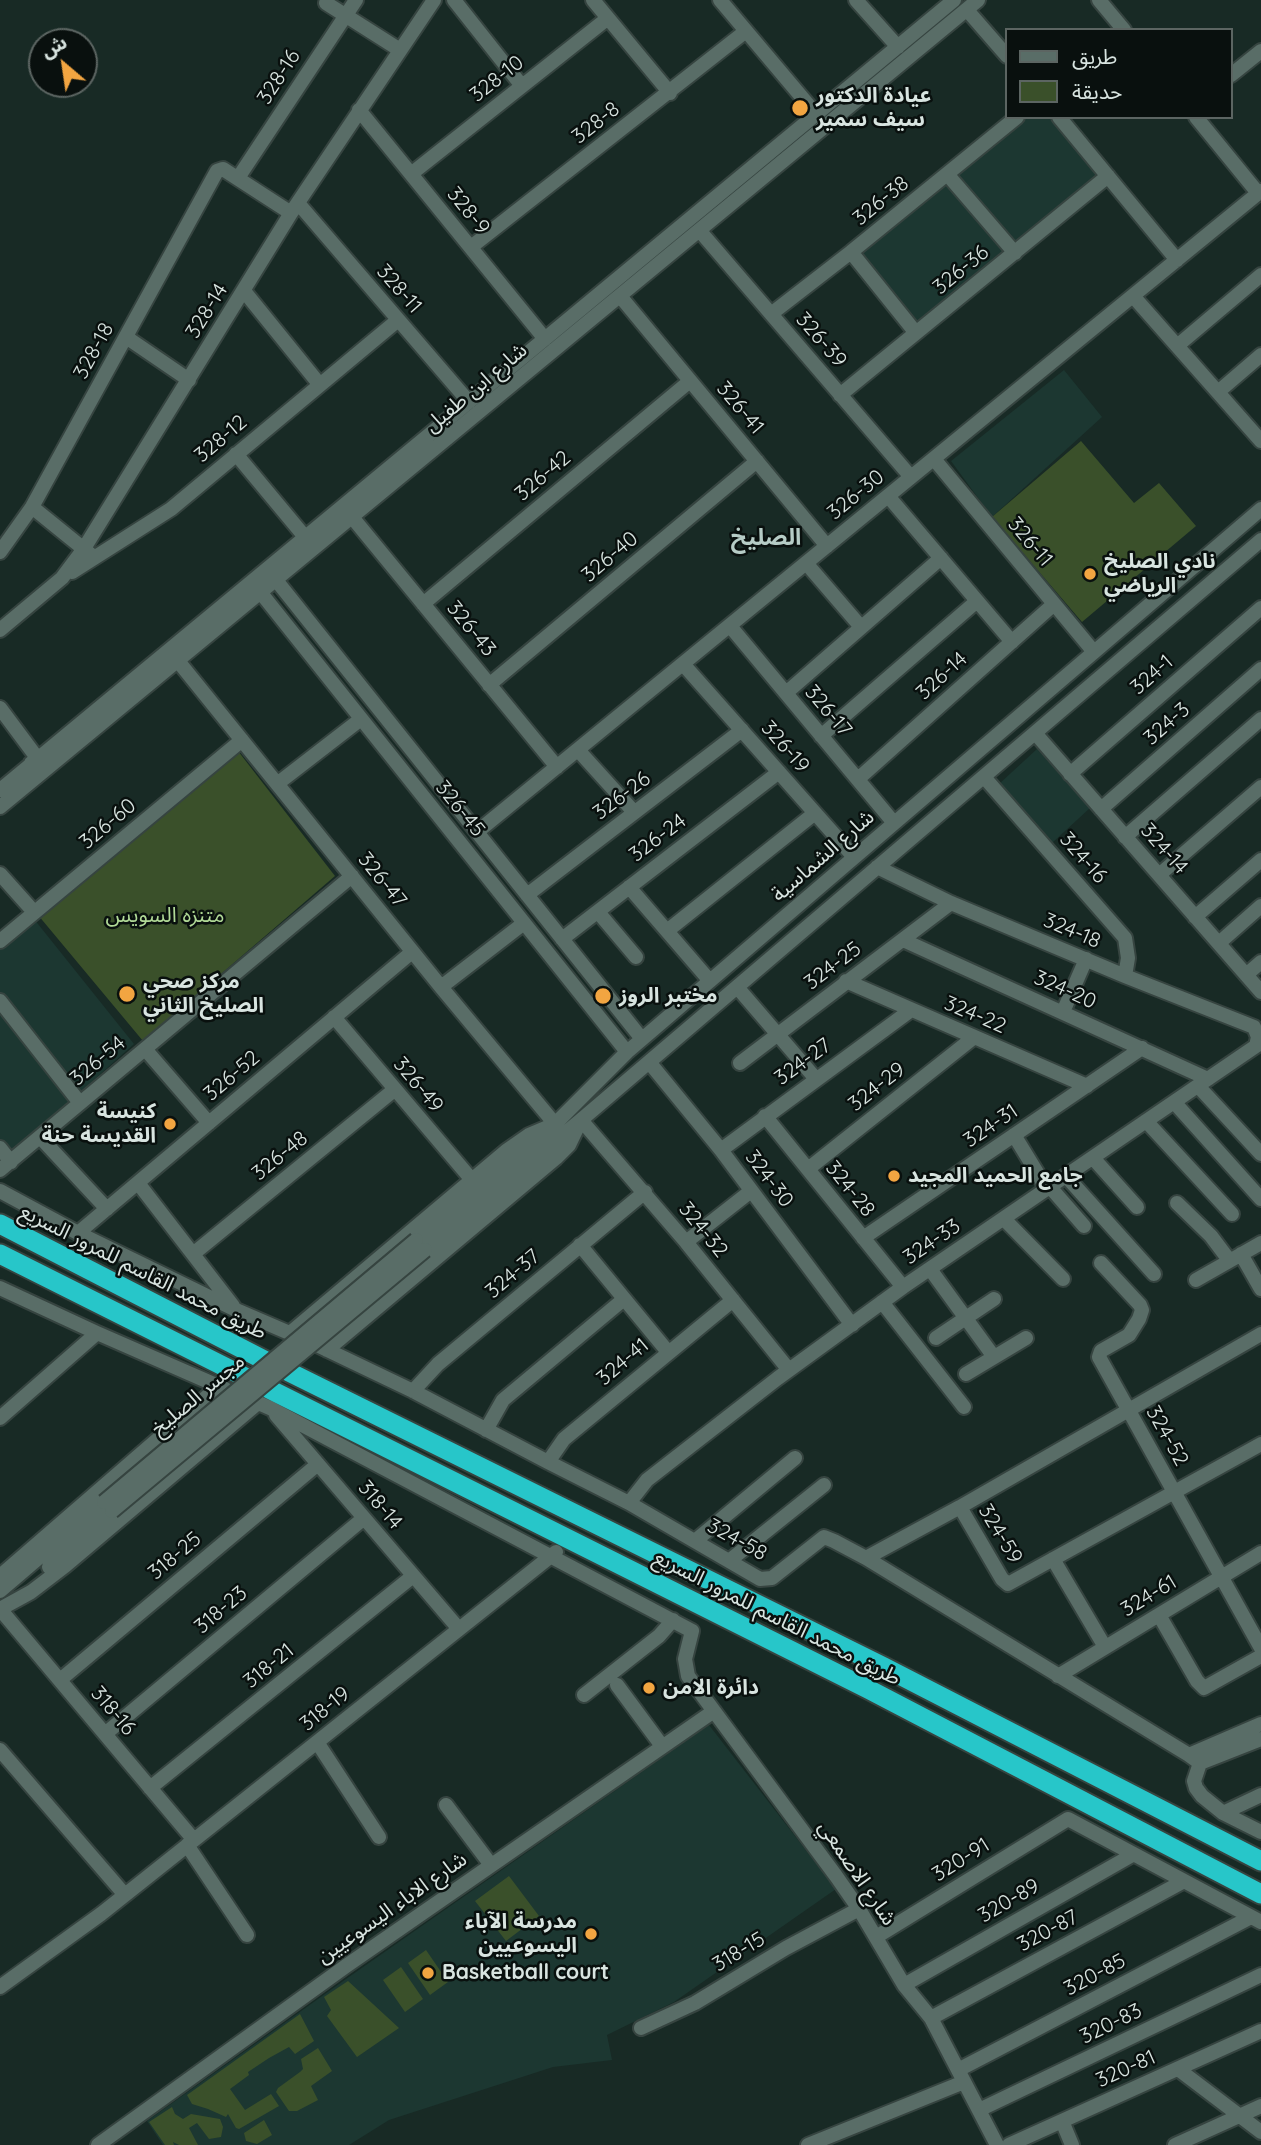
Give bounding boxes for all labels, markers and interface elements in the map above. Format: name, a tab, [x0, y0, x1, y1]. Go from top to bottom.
north arrow	[28, 28, 98, 98]
legend	[1006, 28, 1233, 119]
text: ش	[37, 30, 71, 63]
text: طريق	[1072, 43, 1117, 69]
street label: 328-16	[252, 45, 306, 109]
street label: 328-10	[465, 50, 529, 108]
text: حديقة	[1072, 78, 1122, 104]
place label: عيادة الدكتور سيف سمير	[816, 83, 931, 133]
street label: 328-8	[567, 97, 625, 149]
marker: عيادة الدكتور سيف سمير	[790, 98, 810, 118]
street label: 326-38	[848, 171, 914, 231]
street label: 328-9	[441, 182, 495, 240]
street label: 326-36	[928, 240, 994, 300]
street label: 328-11	[371, 259, 427, 319]
street label: 328-14	[180, 279, 234, 343]
street label: 326-39	[790, 307, 852, 373]
street label: 328-18	[68, 319, 120, 383]
street label: شارع ابن طفيل	[420, 338, 532, 438]
street label: 326-41	[711, 377, 769, 439]
street label: 328-12	[190, 410, 252, 468]
street label: 326-42	[510, 446, 576, 506]
street label: 326-30	[823, 465, 889, 525]
street label: 326-11	[1002, 512, 1058, 572]
district label: الصليخ	[731, 524, 801, 552]
street label: 326-40	[577, 526, 643, 588]
place label: نادي الصليخ الرياضي	[1104, 549, 1216, 599]
marker: نادي الصليخ الرياضي	[1082, 566, 1098, 582]
street label: 326-43	[441, 596, 501, 662]
street label: 326-14	[911, 647, 973, 705]
street label: 324-1	[1125, 650, 1179, 700]
street label: 326-17	[799, 680, 857, 742]
street label: 324-3	[1139, 697, 1195, 751]
street label: 326-19	[756, 716, 814, 778]
street label: 326-26	[588, 766, 656, 826]
street label: 326-45	[430, 776, 490, 842]
street label: 326-60	[75, 793, 141, 855]
street label: شارع الشماسية	[767, 805, 879, 907]
street label: 326-24	[625, 809, 691, 867]
street label: 324-14	[1135, 818, 1193, 880]
street label: 324-16	[1054, 827, 1112, 889]
street label: 326-47	[352, 847, 412, 913]
park label: متنزه السويس	[106, 903, 224, 929]
street label: 324-18	[1040, 908, 1104, 954]
street label: 324-25	[800, 936, 866, 996]
street label: 324-20	[1030, 965, 1100, 1015]
place label: مركز صحي الصليخ الثاني	[143, 969, 264, 1019]
place label: مختبر الروز	[619, 983, 717, 1009]
marker: مركز صحي الصليخ الثاني	[117, 984, 137, 1004]
marker: مختبر الروز	[593, 986, 613, 1006]
street label: 324-22	[940, 991, 1010, 1039]
street label: 326-54	[65, 1031, 131, 1091]
street label: 324-27	[770, 1033, 836, 1091]
street label: 326-52	[199, 1045, 265, 1107]
street label: 326-49	[388, 1052, 448, 1118]
street label: 324-29	[844, 1057, 910, 1117]
place label: كنيسة القديسة حنة	[41, 1099, 156, 1149]
street label: 324-31	[959, 1099, 1023, 1153]
marker: كنيسة القديسة حنة	[162, 1116, 178, 1132]
street label: 326-48	[247, 1126, 313, 1186]
street label: 324-30	[739, 1145, 799, 1213]
street label: 324-28	[820, 1156, 880, 1222]
place label: جامع الحميد المجيد	[908, 1163, 1083, 1189]
marker: جامع الحميد المجيد	[886, 1168, 902, 1184]
street label: 324-32	[673, 1197, 733, 1263]
street label: طريق محمد القاسم للمرور السريع	[15, 1199, 271, 1345]
street label: 324-33	[899, 1214, 965, 1270]
street label: 324-37	[481, 1244, 545, 1304]
street label: 324-41	[592, 1333, 654, 1391]
street label: مجسر الصليخ	[146, 1349, 250, 1441]
street label: 324-52	[1140, 1402, 1194, 1470]
street label: 318-14	[352, 1476, 408, 1534]
street label: 324-59	[973, 1500, 1027, 1568]
street label: 324-58	[703, 1513, 771, 1567]
street label: 318-25	[143, 1527, 207, 1585]
street label: طريق محمد القاسم للمرور السريع	[649, 1545, 905, 1691]
street label: 324-61	[1117, 1570, 1181, 1622]
street label: 318-23	[190, 1581, 252, 1639]
street label: 318-21	[239, 1638, 299, 1694]
place label: دائرة الامن	[663, 1675, 759, 1701]
marker: دائرة الامن	[641, 1680, 657, 1696]
street label: 318-16	[85, 1681, 141, 1741]
street label: 318-19	[295, 1681, 355, 1737]
street label: شارع الاصمعي	[813, 1816, 901, 1930]
street label: 320-91	[928, 1833, 994, 1887]
street label: شارع الاباء اليسوعيين	[312, 1847, 472, 1969]
street label: 320-89	[974, 1873, 1044, 1929]
street label: 320-87	[1013, 1905, 1083, 1957]
place label: مدرسة الآباء اليسوعيين	[465, 1909, 577, 1959]
marker: مدرسة الآباء اليسوعيين	[583, 1926, 599, 1942]
street label: 318-15	[708, 1927, 770, 1977]
street label: 320-85	[1060, 1948, 1130, 2002]
place label: Basketball court	[442, 1960, 609, 1986]
marker: Basketball court	[420, 1965, 436, 1981]
street label: 320-83	[1076, 1998, 1146, 2050]
street label: 320-81	[1092, 2045, 1160, 2093]

